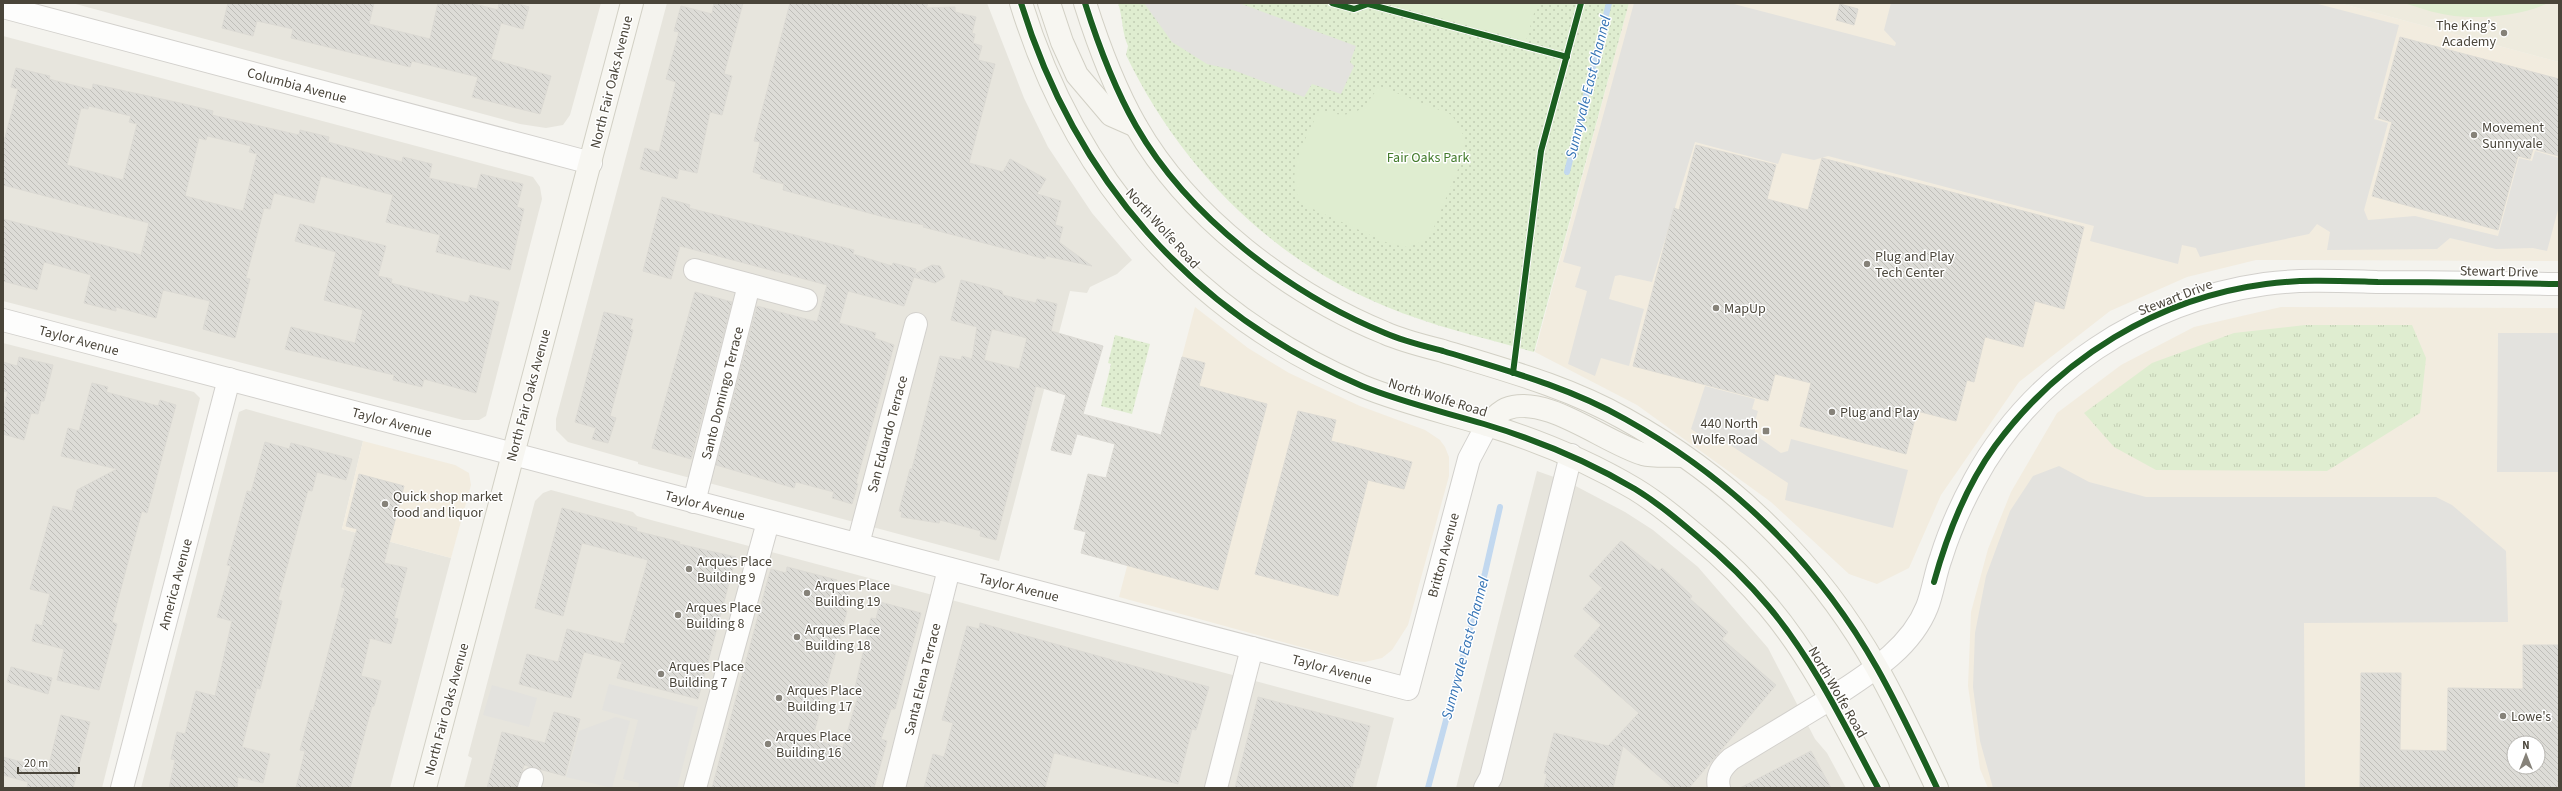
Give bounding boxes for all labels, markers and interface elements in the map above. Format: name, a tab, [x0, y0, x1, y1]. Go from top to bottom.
water label: Sunnyvale East Channel	[1561, 13, 1616, 161]
street label: North Fair Oaks Avenue	[586, 14, 638, 151]
place label: The King’s Academy	[2436, 16, 2496, 52]
marker: The King’s Academy	[2499, 28, 2509, 38]
street label: Columbia Avenue	[245, 63, 349, 109]
place label: Movement Sunnyvale	[2482, 118, 2544, 154]
marker: Movement Sunnyvale	[2469, 130, 2479, 140]
park label: Fair Oaks Park	[1387, 148, 1469, 168]
street label: North Wolfe Road	[1121, 184, 1204, 273]
place label: Plug and Play Tech Center	[1875, 247, 1955, 283]
marker: Plug and Play Tech Center	[1862, 259, 1872, 269]
street label: Stewart Drive	[2460, 261, 2538, 283]
street label: Stewart Drive	[2135, 275, 2216, 321]
place label: MapUp	[1724, 299, 1766, 319]
marker: MapUp	[1711, 303, 1721, 313]
street label: Taylor Avenue	[37, 321, 121, 361]
street label: Santo Domingo Terrace	[697, 325, 749, 462]
street label: North Fair Oaks Avenue	[502, 327, 556, 464]
street label: San Eduardo Terrace	[863, 373, 913, 495]
street label: North Wolfe Road	[1386, 373, 1490, 423]
street label: Taylor Avenue	[350, 403, 434, 443]
place label: Plug and Play	[1840, 403, 1920, 423]
marker: Plug and Play	[1827, 407, 1837, 417]
place label: 440 North Wolfe Road	[1692, 414, 1758, 450]
marker: 440 North Wolfe Road	[1761, 426, 1771, 436]
street label: Taylor Avenue	[663, 486, 747, 526]
place label: Quick shop market food and liquor	[393, 487, 503, 523]
marker: Quick shop market food and liquor	[380, 499, 390, 509]
street label: Britton Avenue	[1423, 511, 1465, 600]
street label: America Avenue	[154, 536, 198, 632]
place label: Arques Place Building 9	[697, 552, 772, 588]
marker: Arques Place Building 9	[684, 564, 694, 574]
street label: Taylor Avenue	[977, 568, 1061, 608]
water label: Sunnyvale East Channel	[1436, 574, 1495, 722]
place label: Arques Place Building 19	[815, 576, 890, 612]
marker: Arques Place Building 19	[802, 588, 812, 598]
place label: Arques Place Building 8	[686, 598, 761, 634]
marker: Arques Place Building 8	[673, 610, 683, 620]
place label: Arques Place Building 18	[805, 620, 880, 656]
street label: Santa Elena Terrace	[899, 621, 947, 737]
marker: Arques Place Building 18	[792, 632, 802, 642]
street label: North Fair Oaks Avenue	[420, 641, 474, 778]
street label: North Wolfe Road	[1803, 643, 1871, 742]
street label: Taylor Avenue	[1290, 650, 1374, 690]
place label: Arques Place Building 7	[669, 657, 744, 693]
marker: Arques Place Building 7	[656, 669, 666, 679]
place label: Arques Place Building 17	[787, 681, 862, 717]
marker: Arques Place Building 17	[774, 693, 784, 703]
place label: Lowe's	[2511, 707, 2551, 727]
marker: Lowe's	[2498, 711, 2508, 721]
place label: Arques Place Building 16	[776, 727, 851, 763]
north arrow	[2506, 735, 2546, 775]
text: N	[2522, 738, 2530, 753]
marker: Arques Place Building 16	[763, 739, 773, 749]
scale bar	[18, 749, 79, 775]
text: 20 m	[24, 755, 48, 772]

